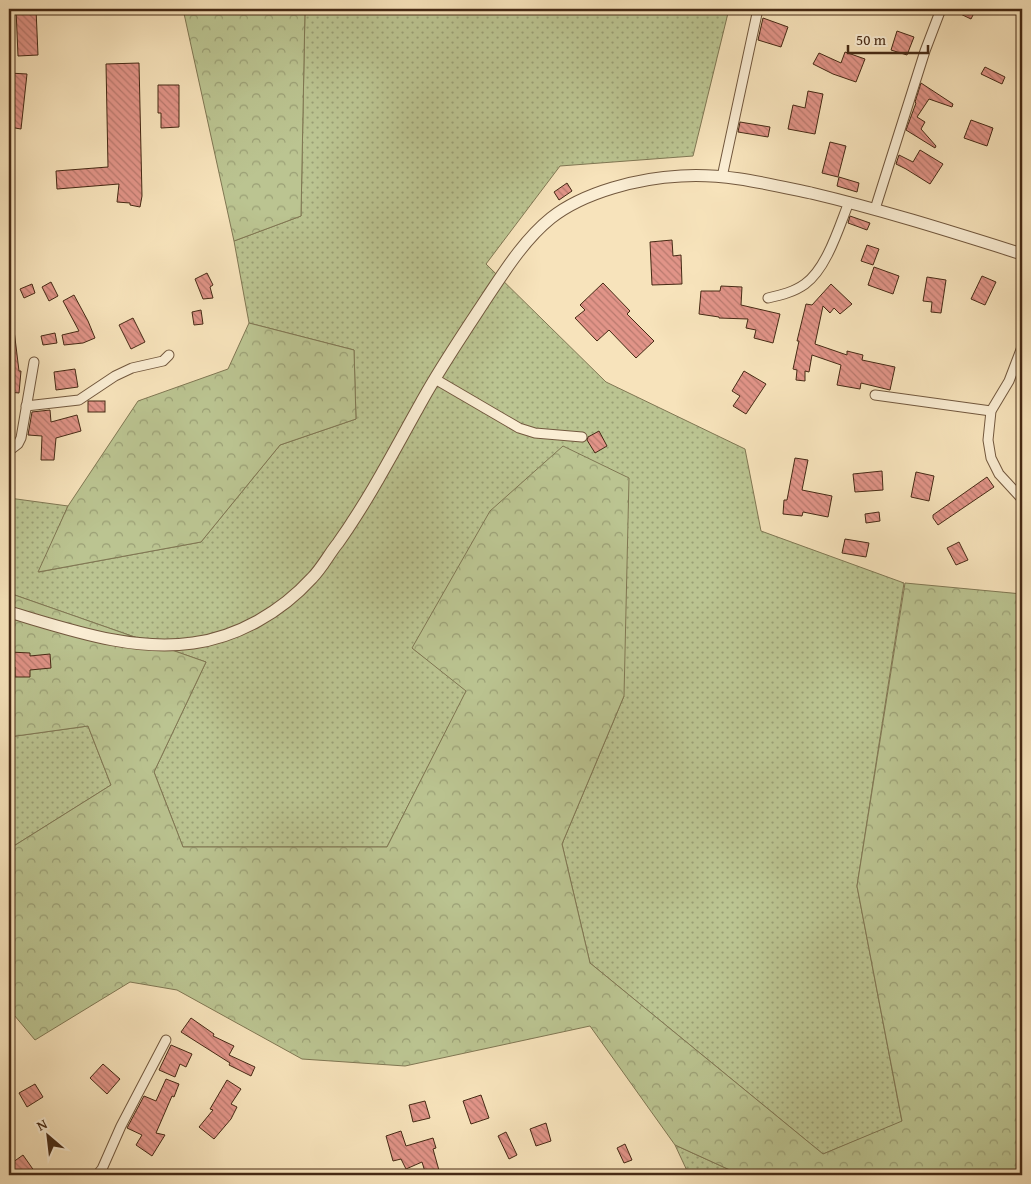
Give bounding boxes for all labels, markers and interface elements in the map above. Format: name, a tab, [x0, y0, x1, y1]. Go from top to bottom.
scale bar	[848, 22, 928, 54]
text: 50 m	[856, 29, 887, 50]
north arrow	[22, 1112, 72, 1162]
text: N	[33, 1113, 51, 1136]

